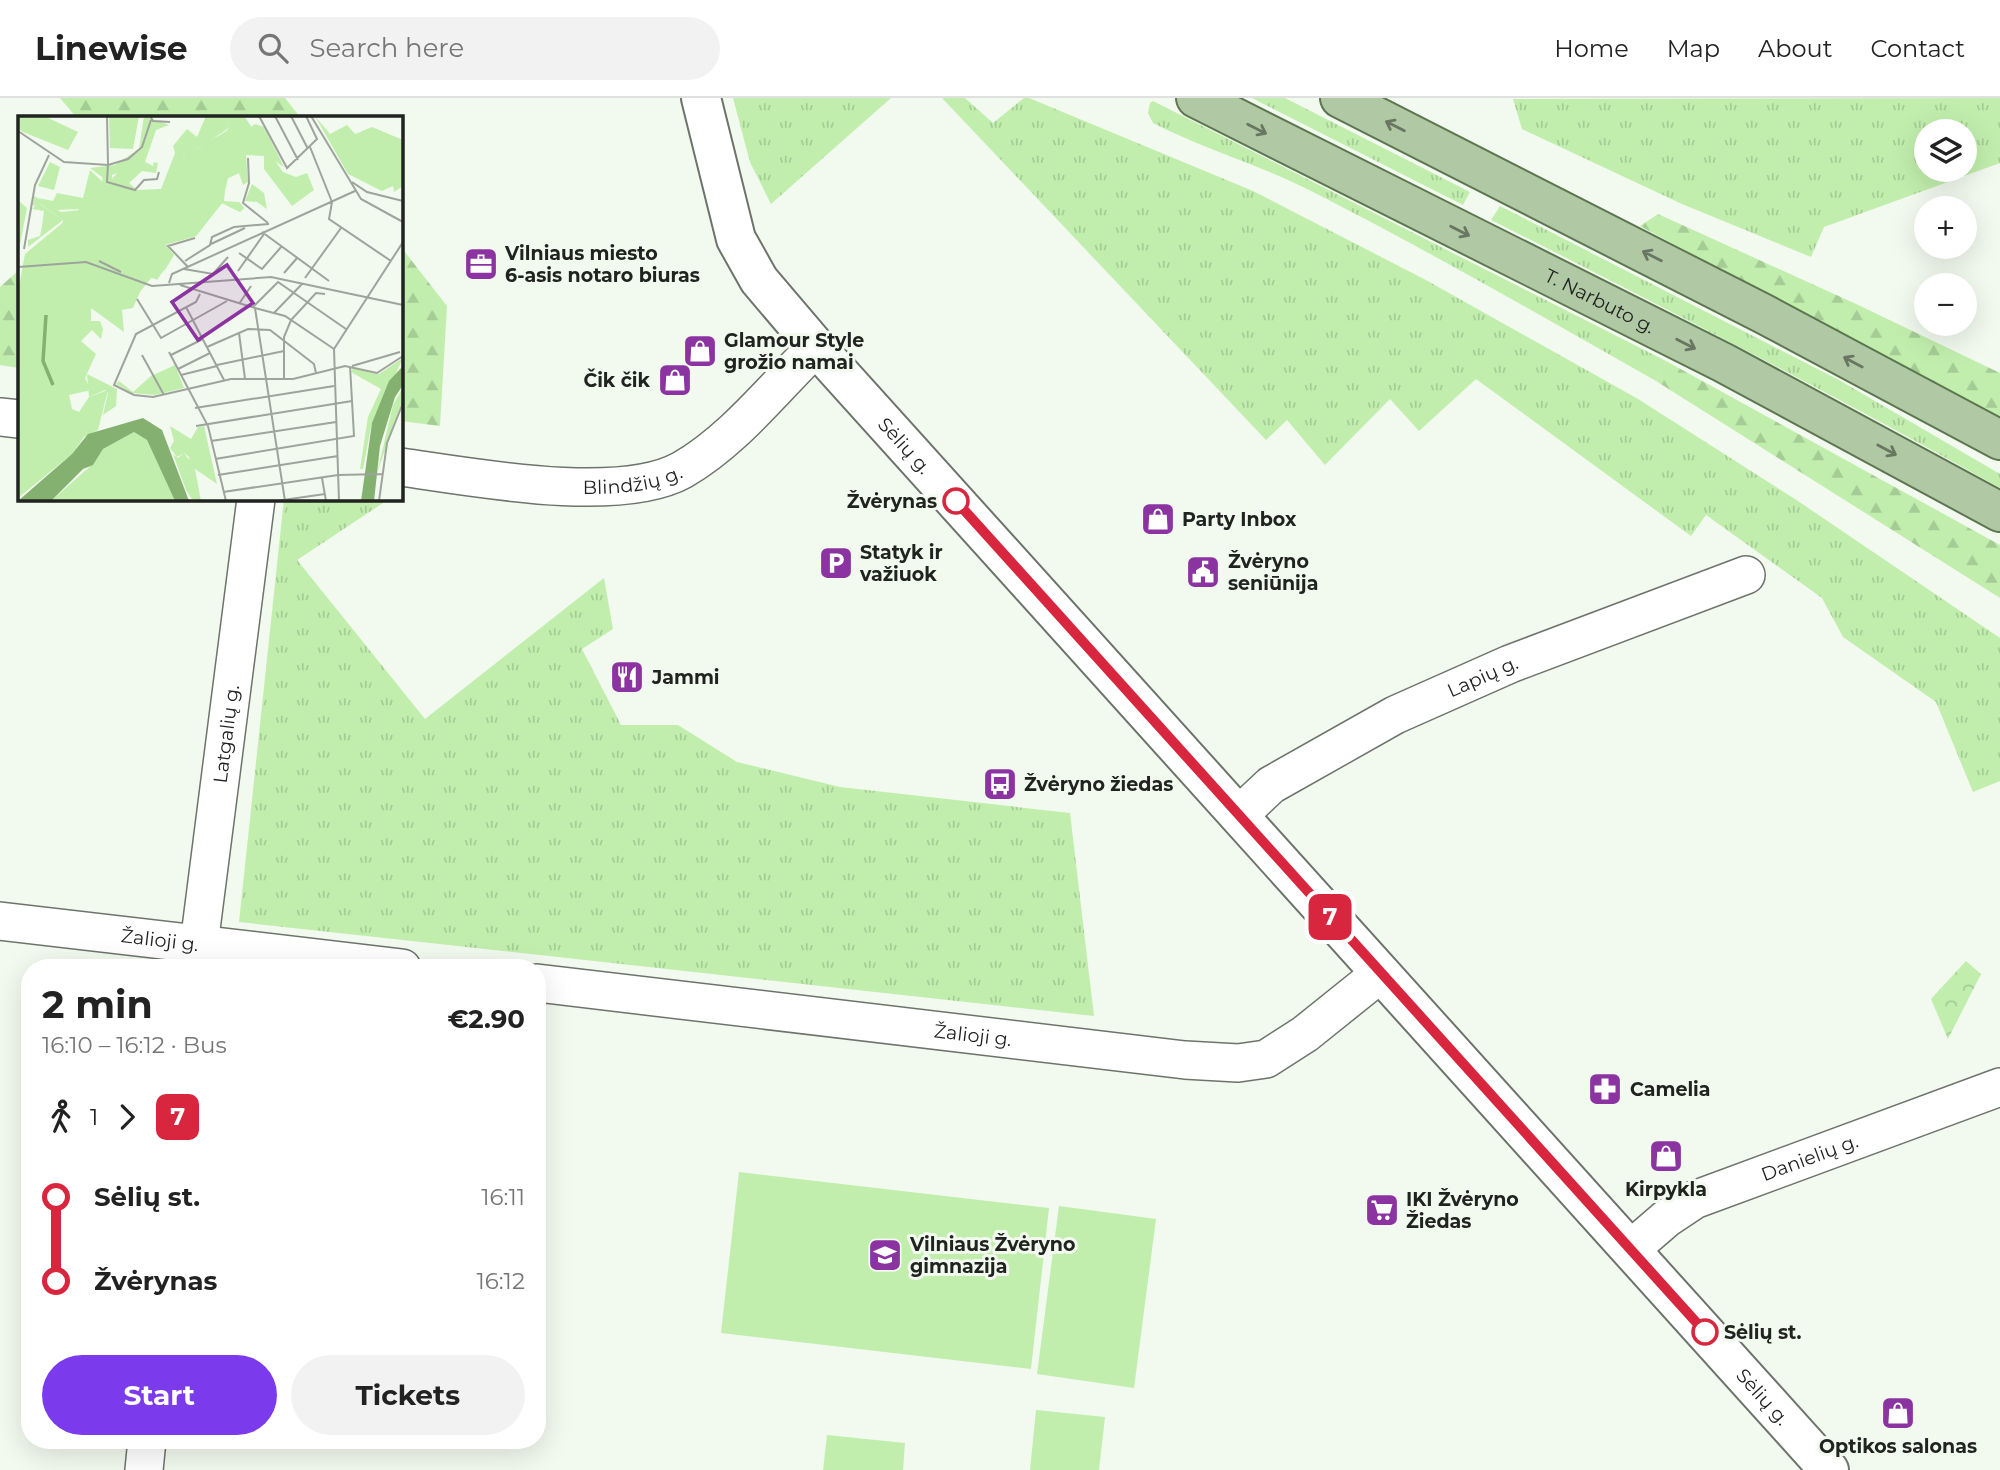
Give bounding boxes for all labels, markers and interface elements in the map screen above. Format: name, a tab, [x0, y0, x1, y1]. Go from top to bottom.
search box	[230, 17, 720, 80]
text: Linewise	[35, 28, 188, 68]
icon: search	[254, 29, 292, 67]
text: Search here	[310, 32, 464, 64]
text: Home	[1554, 34, 1629, 63]
text: Map	[1667, 34, 1720, 63]
text: About	[1758, 34, 1832, 63]
text: Contact	[1870, 34, 1965, 63]
inset map	[18, 116, 402, 500]
one-way arrow	[1385, 118, 1406, 132]
map controls	[1914, 119, 1977, 336]
button: layers	[1914, 119, 1977, 182]
one-way arrow	[1246, 122, 1267, 136]
button: +	[1914, 196, 1977, 259]
one-way arrow	[1449, 224, 1470, 238]
place label: Vilniaus miesto 6-asis notaro biuras	[504, 242, 700, 287]
office icon: Vilniaus miesto 6-asis notaro biuras	[462, 245, 500, 283]
one-way arrow	[1642, 249, 1663, 263]
street label: T. Narbuto g.	[1541, 264, 1659, 339]
button: −	[1914, 273, 1977, 336]
place label: Glamour Style grožio namai	[724, 329, 864, 374]
shop icon: Glamour Style grožio namai	[681, 332, 719, 370]
one-way arrow	[1675, 337, 1696, 351]
one-way arrow	[1844, 354, 1864, 368]
shop icon: Čik čik	[656, 361, 694, 399]
place label: Čik čik	[583, 368, 651, 392]
street label: Sėlių g.	[873, 413, 936, 479]
one-way arrow	[1876, 443, 1896, 457]
street label: Blindžių g.	[583, 461, 686, 499]
marker: Žvėrynas	[943, 488, 969, 514]
place label: Žvėrynas	[847, 490, 937, 513]
shop icon: Party Inbox	[1139, 500, 1177, 538]
place label: Party Inbox	[1182, 508, 1297, 531]
place label: Statyk ir važiuok	[859, 541, 943, 586]
parking icon: Statyk ir važiuok	[817, 544, 855, 582]
place label: Žvėryno seniūnija	[1228, 550, 1318, 595]
public building icon: Žvėryno seniūnija	[1184, 553, 1222, 591]
street label: Lapių g.	[1444, 651, 1521, 702]
restaurant icon: Jammi	[608, 658, 646, 696]
place label: Jammi	[651, 666, 720, 689]
street label: Latgalių g.	[209, 683, 244, 785]
bus stop icon: Žvėryno žiedas	[981, 765, 1019, 803]
place label: Žvėryno žiedas	[1024, 773, 1173, 796]
line badge: 7	[1307, 894, 1353, 940]
text: 7	[1323, 902, 1337, 931]
street label: Žalioji g.	[120, 924, 200, 956]
text: 2 min	[42, 981, 153, 1028]
text: €2.90	[447, 1003, 525, 1035]
street label: Žalioji g.	[933, 1019, 1013, 1051]
text: 16:10 – 16:12 · Bus	[42, 1031, 227, 1059]
pharmacy icon: Camelia	[1586, 1070, 1624, 1108]
place label: Camelia	[1630, 1078, 1711, 1101]
icon: walk	[42, 1098, 80, 1136]
icon: forward	[108, 1098, 146, 1136]
text: 7	[170, 1102, 185, 1131]
text: 1	[90, 1103, 98, 1131]
street label: Danielių g.	[1758, 1129, 1861, 1186]
shop icon: Kirpykla	[1647, 1137, 1685, 1175]
place label: Kirpykla	[1625, 1178, 1707, 1201]
text: Sėlių st.	[94, 1181, 200, 1213]
text: 16:11	[481, 1183, 525, 1211]
place label: IKI Žvėryno Žiedas	[1406, 1188, 1519, 1233]
supermarket icon: IKI Žvėryno Žiedas	[1363, 1191, 1401, 1229]
place label: Vilniaus Žvėryno gimnazija	[909, 1233, 1076, 1278]
school or university icon: Vilniaus Žvėryno gimnazija	[866, 1236, 904, 1274]
text: Žvėrynas	[94, 1265, 217, 1297]
text: 16:12	[476, 1267, 525, 1295]
marker: Sėlių st.	[1692, 1319, 1718, 1345]
place label: Sėlių st.	[1724, 1321, 1802, 1344]
button: Start	[42, 1355, 277, 1435]
button: Tickets	[291, 1355, 525, 1435]
street label: Sėlių g.	[1731, 1364, 1794, 1430]
shop icon: Optikos salonas	[1879, 1394, 1917, 1432]
place label: Optikos salonas	[1819, 1435, 1977, 1458]

